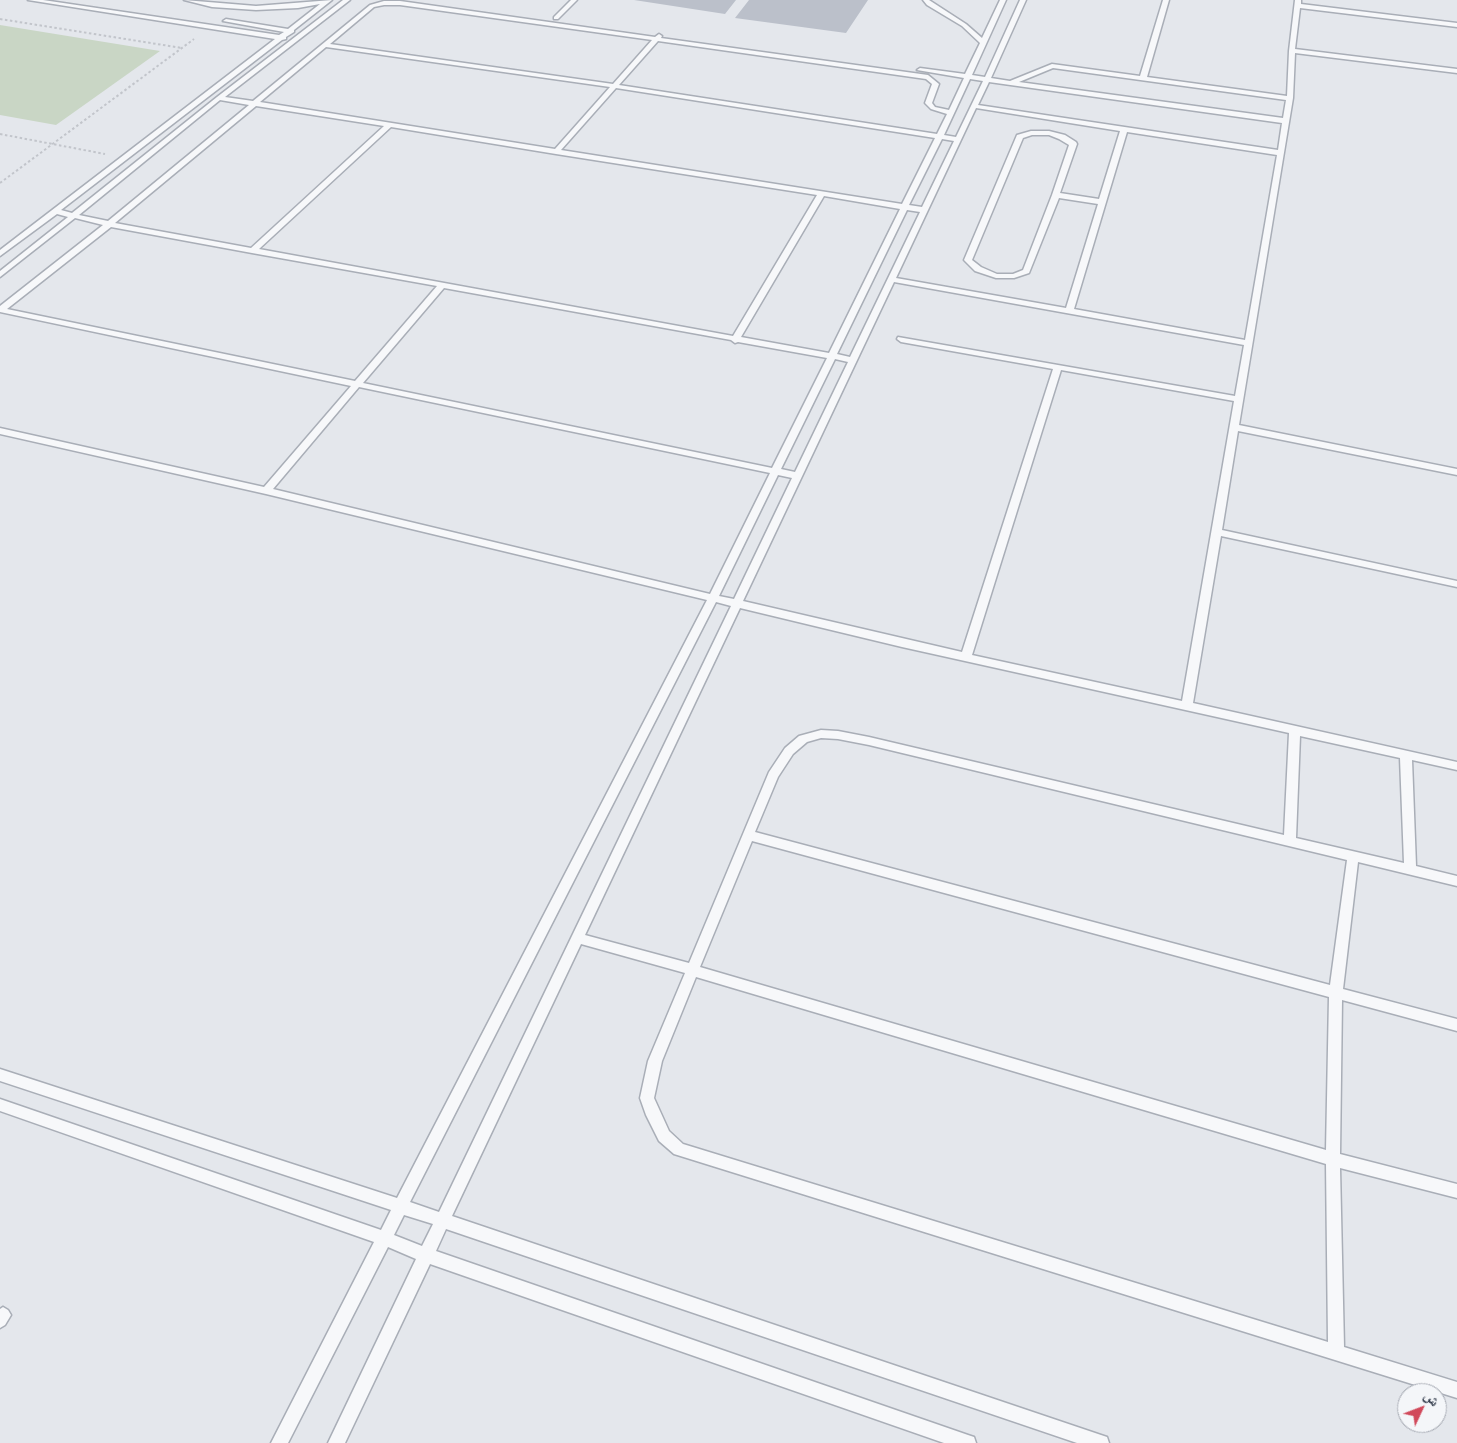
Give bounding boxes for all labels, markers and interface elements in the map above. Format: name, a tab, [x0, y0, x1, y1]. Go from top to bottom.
north arrow	[1397, 1383, 1447, 1433]
text: ش	[1421, 1388, 1443, 1409]

